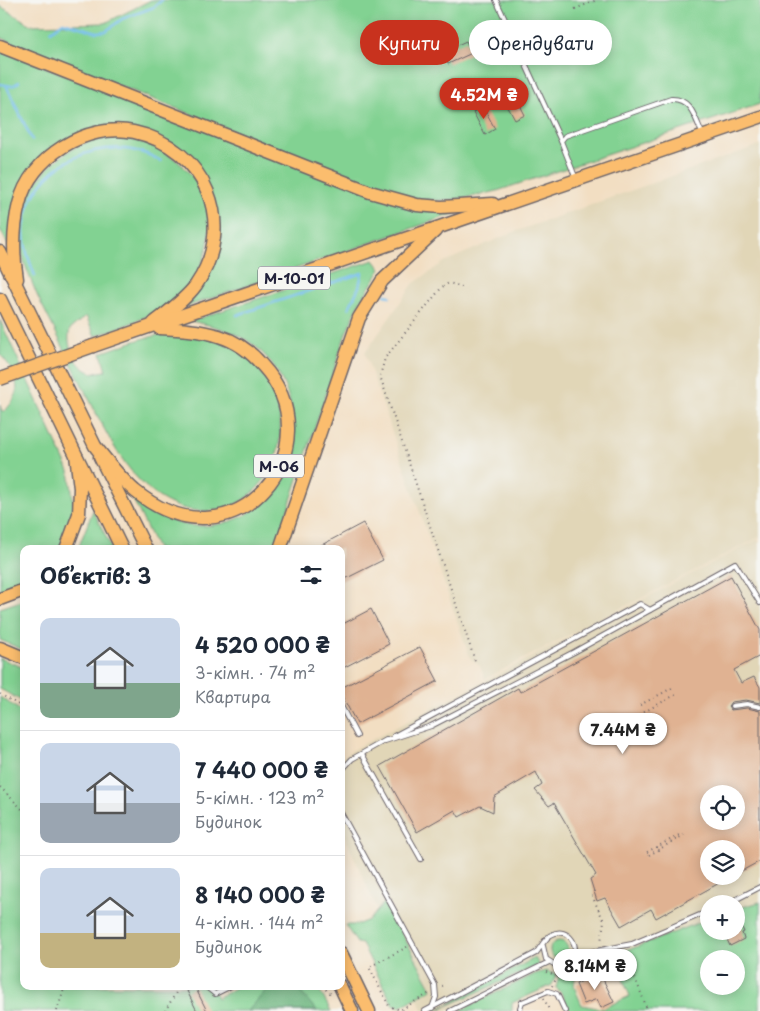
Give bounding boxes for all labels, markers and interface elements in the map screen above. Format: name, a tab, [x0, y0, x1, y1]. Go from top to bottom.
chip: Купити	[360, 20, 459, 65]
chip: Орендувати	[469, 20, 612, 65]
pin: 4.52M ₴	[438, 78, 530, 120]
text: 4.52M ₴	[451, 82, 517, 106]
road number: М-10-01	[258, 266, 330, 290]
road number: М-06	[254, 454, 304, 478]
text: Об’єктів: 3	[40, 559, 151, 591]
icon: filters	[297, 561, 325, 589]
text: 4 520 000 ₴	[195, 628, 330, 660]
icon: home	[80, 638, 140, 698]
text: 3-кімн. · 74 m²	[195, 660, 316, 684]
text: Квартира	[195, 684, 270, 708]
pin: 7.44M ₴	[577, 712, 669, 755]
text: 7.44M ₴	[590, 717, 656, 741]
text: 7 440 000 ₴	[195, 753, 328, 785]
icon: home	[80, 763, 140, 823]
text: 5-кімн. · 123 m²	[195, 785, 325, 809]
map controls	[700, 785, 745, 995]
button: locate	[700, 785, 745, 830]
text: Будинок	[195, 809, 262, 833]
button: layers	[700, 840, 745, 885]
text: 8 140 000 ₴	[195, 878, 325, 910]
icon: home	[80, 888, 140, 948]
button: +	[700, 895, 745, 940]
text: 4-кімн. · 144 m²	[195, 910, 323, 934]
text: Будинок	[195, 934, 262, 958]
pin: 8.14M ₴	[549, 948, 641, 991]
button: −	[700, 950, 745, 995]
text: 8.14M ₴	[564, 953, 626, 977]

